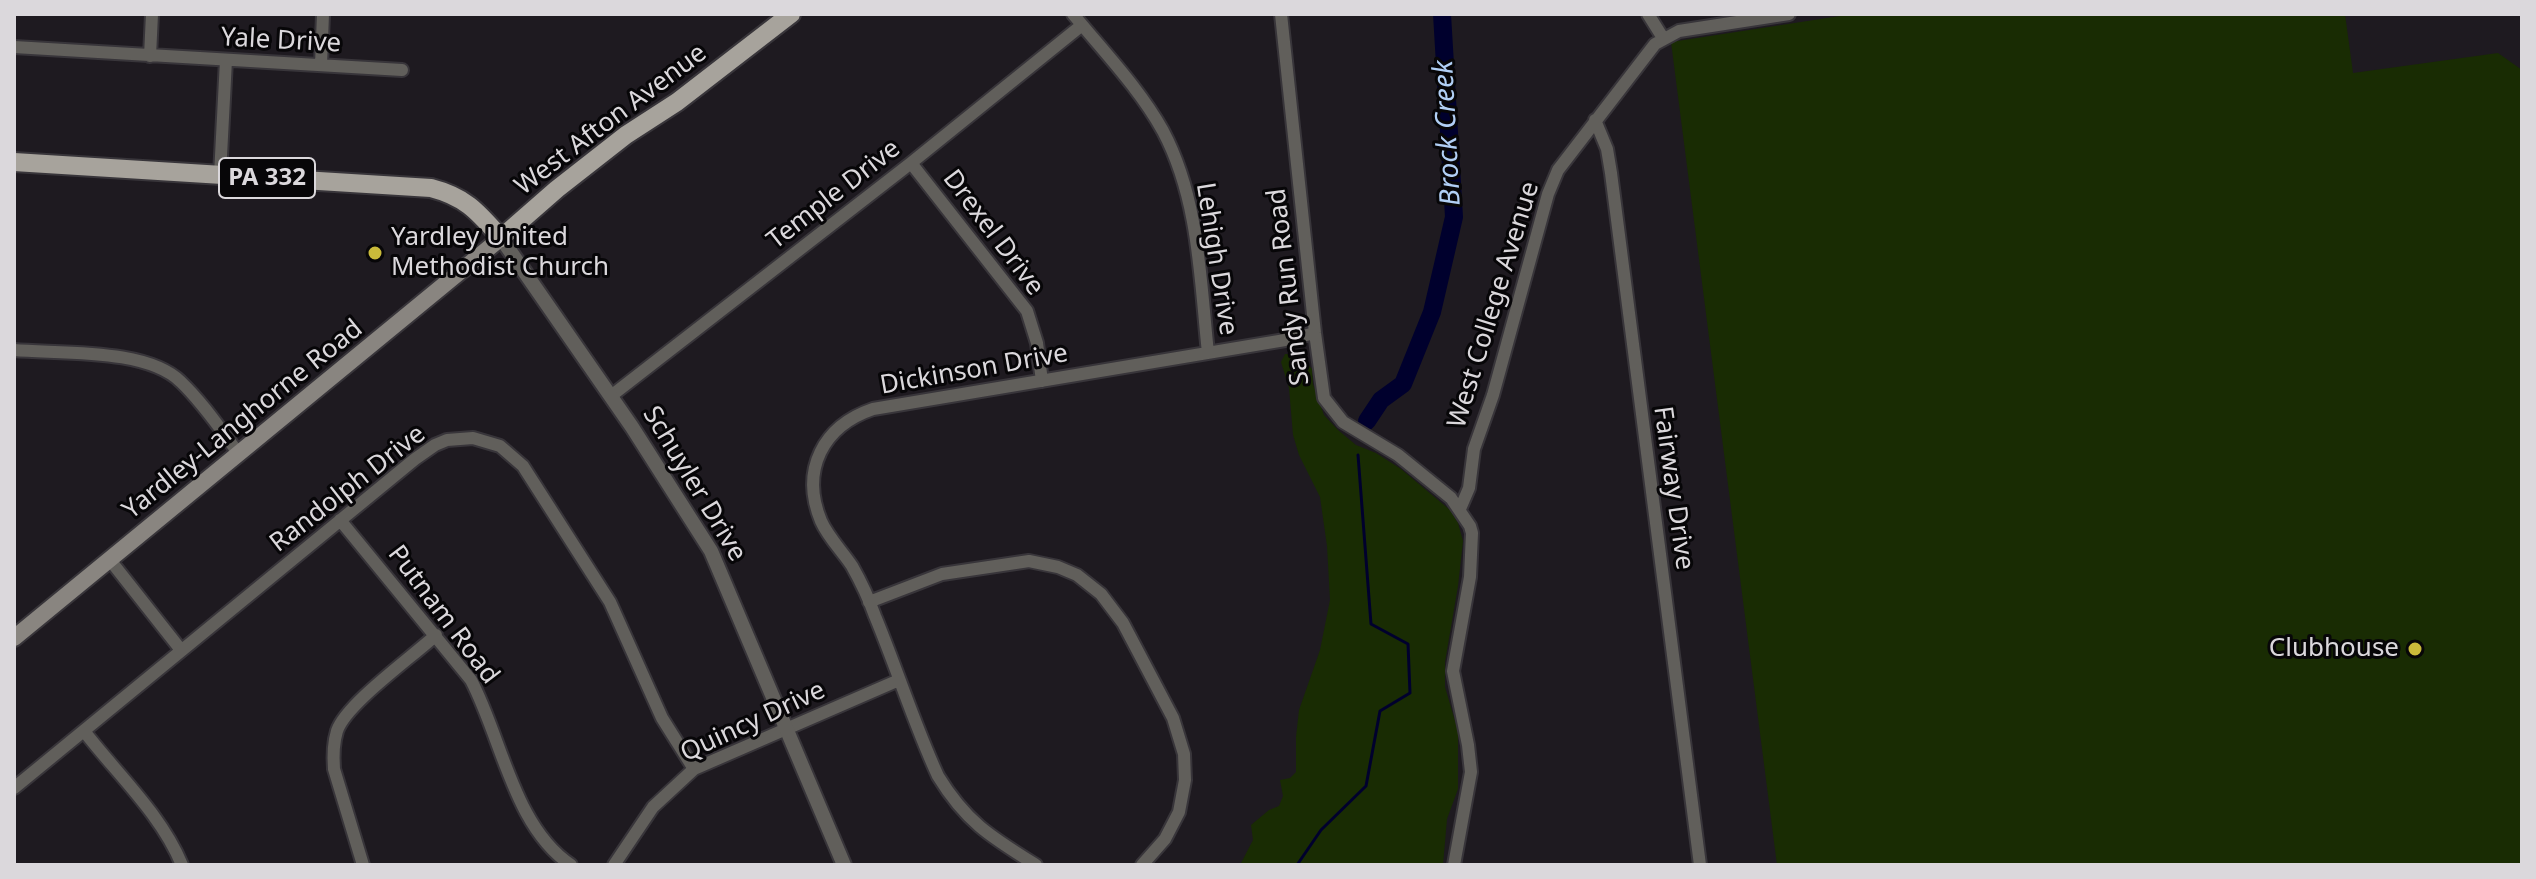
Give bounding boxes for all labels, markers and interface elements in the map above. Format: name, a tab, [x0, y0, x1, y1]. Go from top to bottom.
street label: Yale Drive	[220, 22, 342, 60]
street label: West Afton Avenue	[509, 38, 713, 202]
water label: Brock Creek	[1427, 59, 1469, 207]
street label: Temple Drive	[761, 133, 907, 257]
road number: PA 332	[219, 158, 315, 198]
street label: Drexel Drive	[936, 164, 1050, 302]
street label: West College Avenue	[1442, 178, 1546, 432]
street label: Lehigh Drive	[1189, 180, 1243, 338]
street label: Sandy Run Road	[1261, 187, 1317, 387]
place label: Yardley United Methodist Church	[391, 222, 609, 284]
marker: Yardley United Methodist Church	[366, 244, 384, 262]
street label: Yardley-Langhorne Road	[117, 314, 369, 526]
street label: Dickinson Drive	[878, 338, 1070, 402]
street label: Schuyler Drive	[635, 401, 753, 567]
street label: Fairway Drive	[1646, 404, 1700, 572]
street label: Randolph Drive	[264, 419, 432, 559]
street label: Putnam Road	[381, 540, 505, 690]
place label: Clubhouse	[2269, 633, 2399, 665]
marker: Clubhouse	[2406, 640, 2424, 658]
street label: Quincy Drive	[676, 675, 830, 769]

